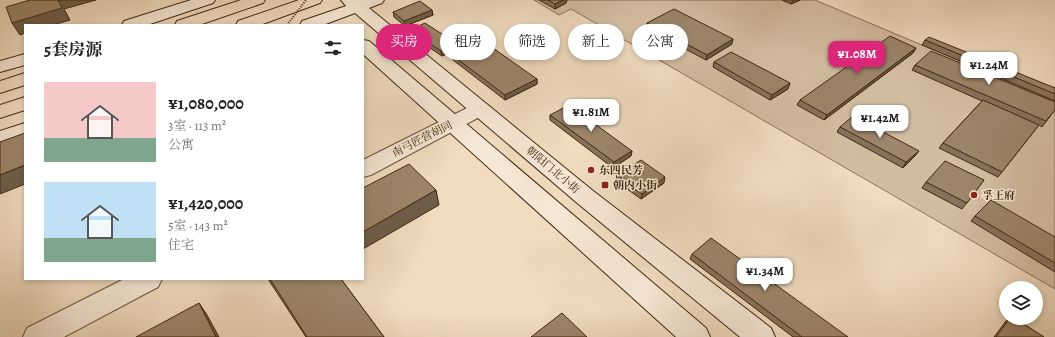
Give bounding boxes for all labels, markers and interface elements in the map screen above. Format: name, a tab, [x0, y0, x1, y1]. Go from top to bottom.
chip: 买房	[376, 24, 432, 60]
chip: 租房	[440, 24, 496, 60]
chip: 筛选	[504, 24, 560, 60]
chip: 新上	[568, 24, 624, 60]
chip: 公寓	[632, 24, 688, 60]
icon: filters	[322, 37, 344, 59]
text: 5套房源	[44, 38, 102, 61]
pin: ¥1.08M	[824, 41, 890, 75]
text: ¥1.08M	[837, 45, 877, 62]
pin: ¥1.24M	[956, 52, 1022, 86]
text: ¥1.24M	[969, 56, 1009, 73]
text: ¥1,080,000	[168, 92, 244, 115]
icon: home	[76, 98, 124, 146]
pin: ¥1.81M	[558, 99, 624, 133]
text: ¥1.81M	[572, 103, 610, 120]
pin: ¥1.42M	[847, 105, 913, 139]
text: ¥1.42M	[860, 109, 900, 126]
text: 3室 · 113 m²	[168, 117, 226, 134]
street label: 南弓匠营胡同	[389, 117, 455, 161]
text: 公寓	[168, 136, 194, 153]
street label: 朝阳门北小街	[523, 143, 583, 197]
place label: 东四民芳	[599, 163, 643, 178]
marker: 东四民芳	[586, 165, 596, 175]
place label: 朝内小街	[613, 178, 658, 193]
marker: 朝内小街	[600, 180, 610, 190]
place label: 孚王府	[982, 188, 1015, 203]
marker: 孚王府	[969, 190, 979, 200]
text: ¥1,420,000	[168, 192, 243, 215]
icon: home	[76, 198, 124, 246]
text: 5室 · 143 m²	[168, 217, 228, 234]
text: 住宅	[168, 236, 194, 253]
pin: ¥1.34M	[732, 258, 798, 292]
text: ¥1.34M	[746, 262, 784, 279]
map controls	[999, 281, 1043, 325]
button: layers	[999, 281, 1043, 325]

